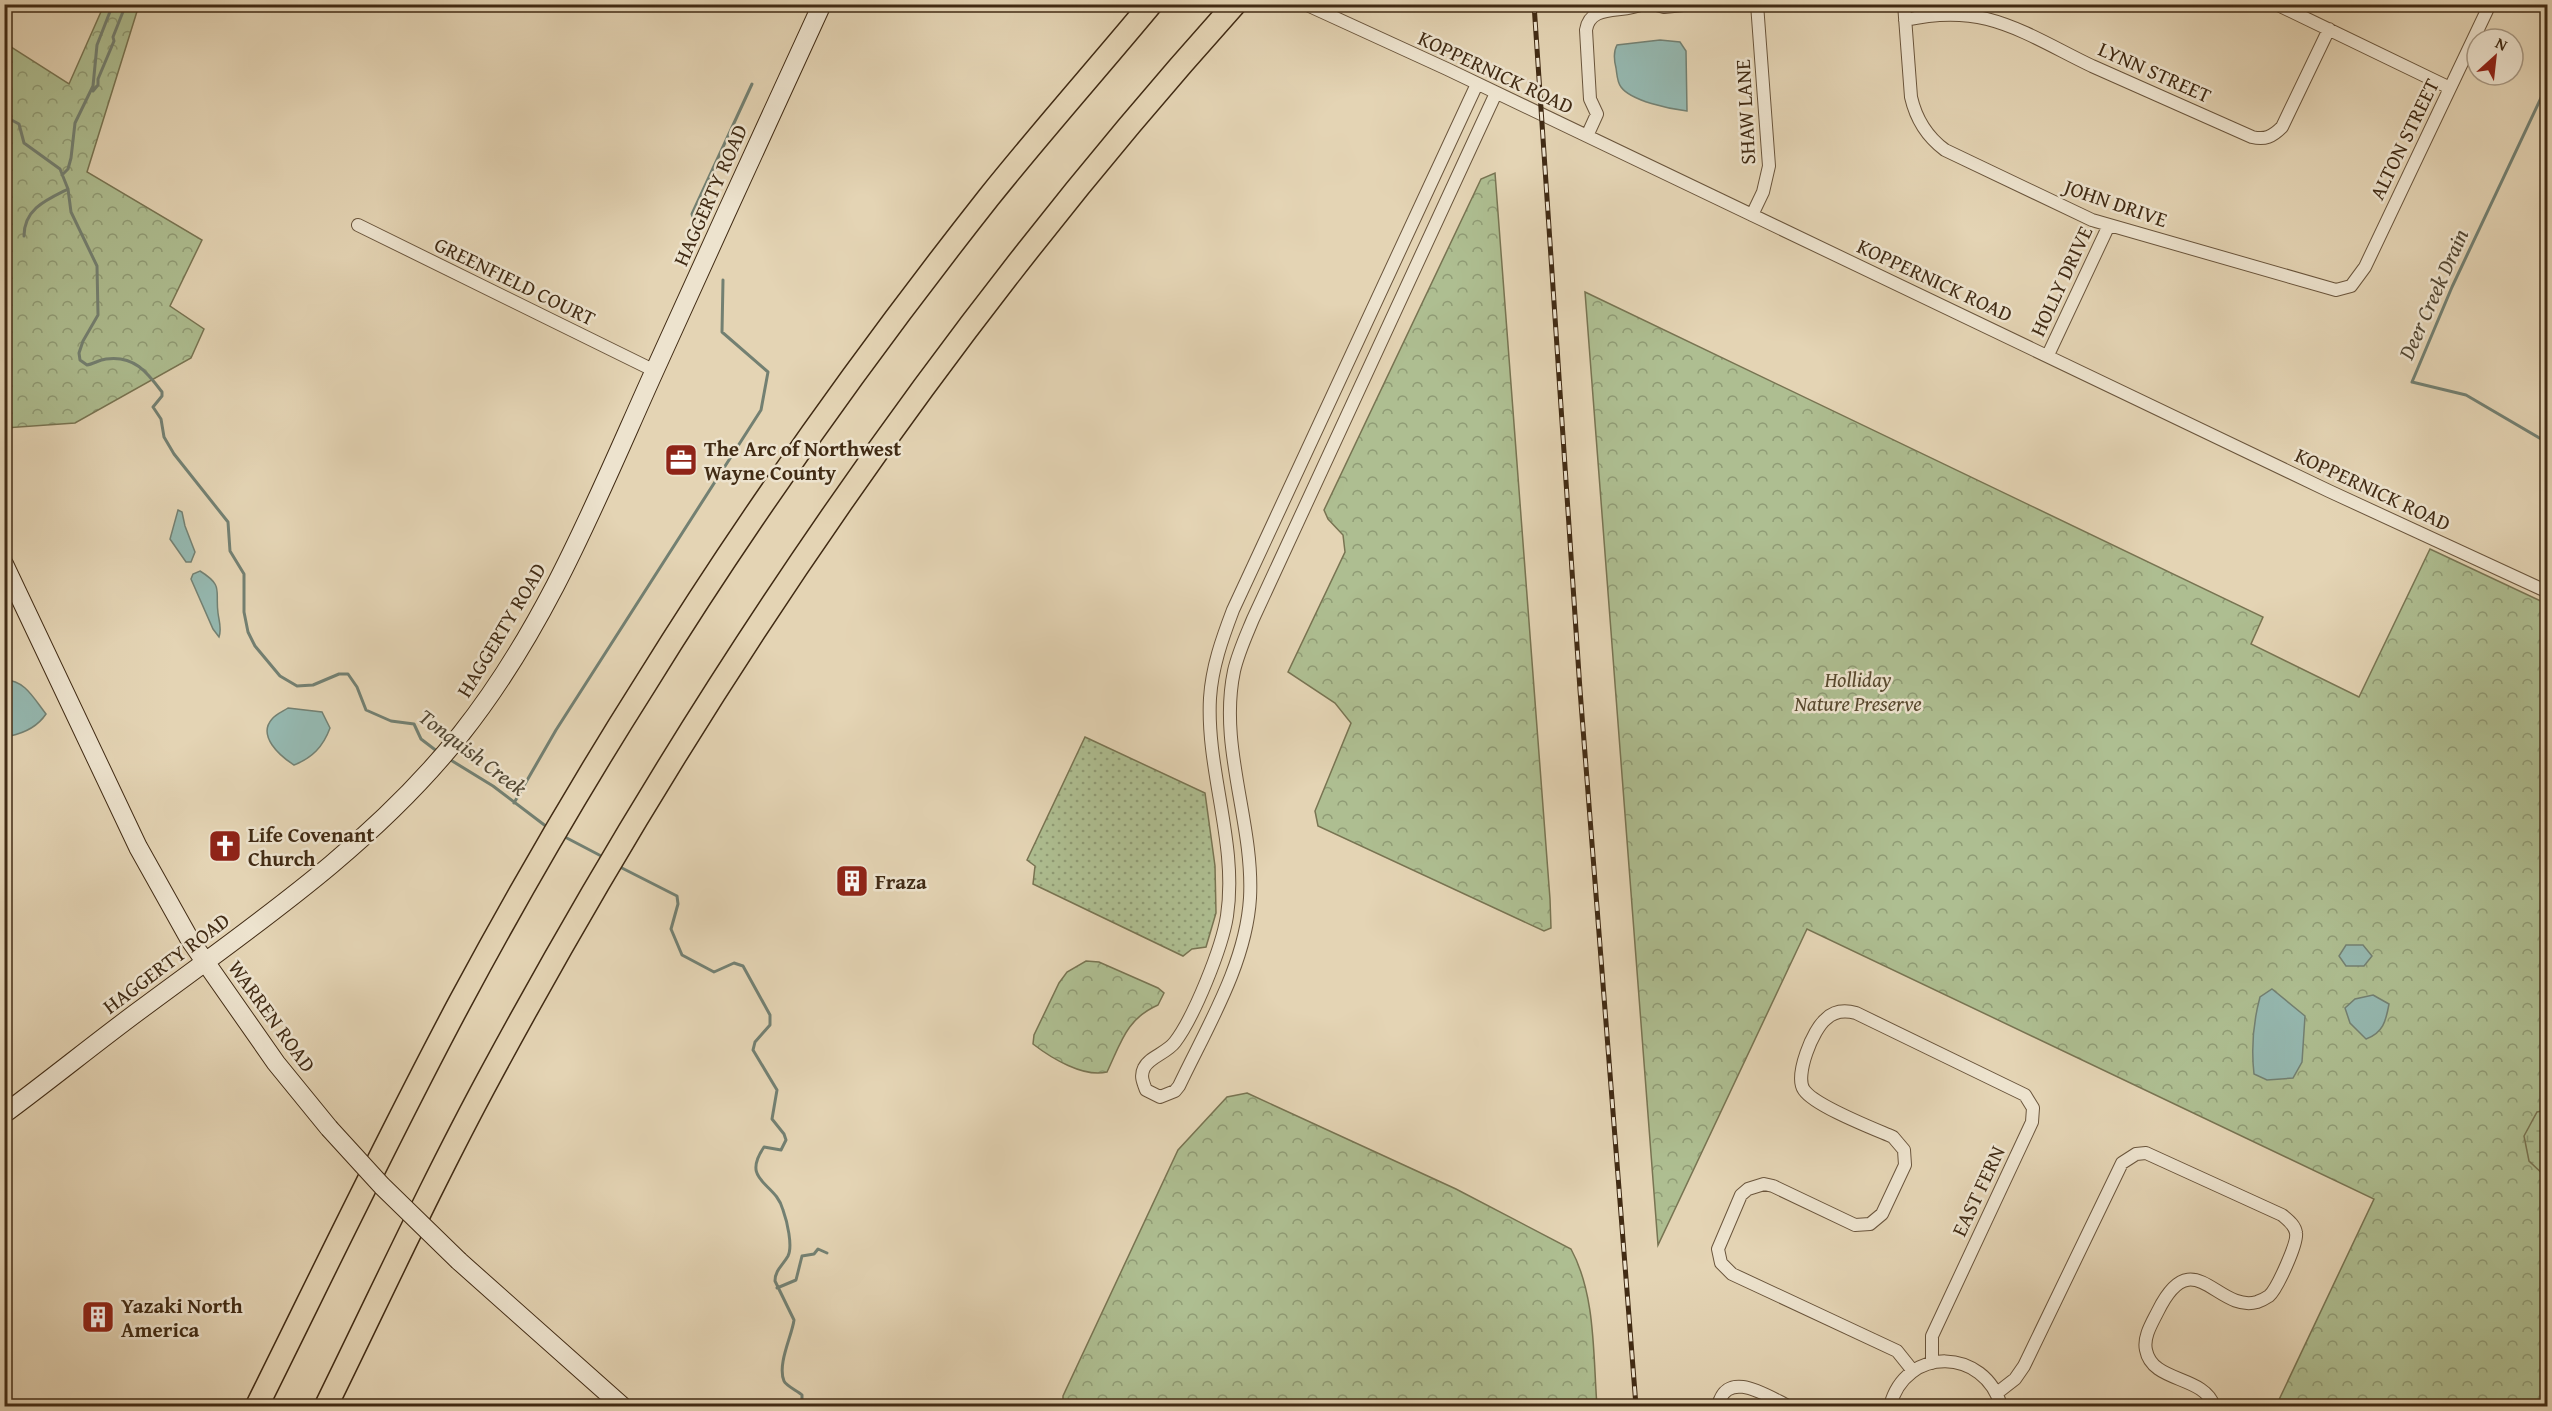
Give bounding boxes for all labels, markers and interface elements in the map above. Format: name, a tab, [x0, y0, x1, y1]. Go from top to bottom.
street label: KOPPERNICK ROAD	[1413, 22, 1579, 122]
north arrow	[2465, 27, 2525, 87]
text: N	[2492, 31, 2512, 57]
street label: LYNN STREET	[2094, 33, 2217, 111]
street label: SHAW LANE	[1727, 58, 1763, 165]
street label: ALTON STREET	[2361, 73, 2447, 205]
street label: HAGGERTY ROAD	[665, 119, 755, 271]
street label: JOHN DRIVE	[2057, 170, 2172, 235]
street label: HOLLY DRIVE	[2022, 220, 2100, 341]
water label: Deer Creek Drain	[2389, 223, 2476, 365]
street label: GREENFIELD COURT	[429, 229, 601, 334]
street label: KOPPERNICK ROAD	[1852, 230, 2018, 330]
place label: The Arc of Northwest Wayne County	[704, 433, 901, 488]
street label: KOPPERNICK ROAD	[2290, 439, 2456, 539]
office icon: The Arc of Northwest Wayne County	[663, 442, 699, 478]
street label: HAGGERTY ROAD	[449, 557, 553, 703]
park label: Holliday Nature Preserve	[1793, 664, 1922, 719]
water label: Tonquish Creek	[412, 701, 535, 804]
place label: Life Covenant Church	[248, 819, 374, 874]
church icon: Life Covenant Church	[207, 828, 243, 864]
building icon: Fraza	[834, 863, 870, 899]
place label: Fraza	[875, 866, 927, 897]
street label: HAGGERTY ROAD	[96, 905, 236, 1021]
street label: WARREN ROAD	[221, 954, 323, 1078]
street label: EAST FERN	[1944, 1140, 2013, 1241]
place label: Yazaki North America	[121, 1290, 243, 1345]
building icon: Yazaki North America	[80, 1299, 116, 1335]

